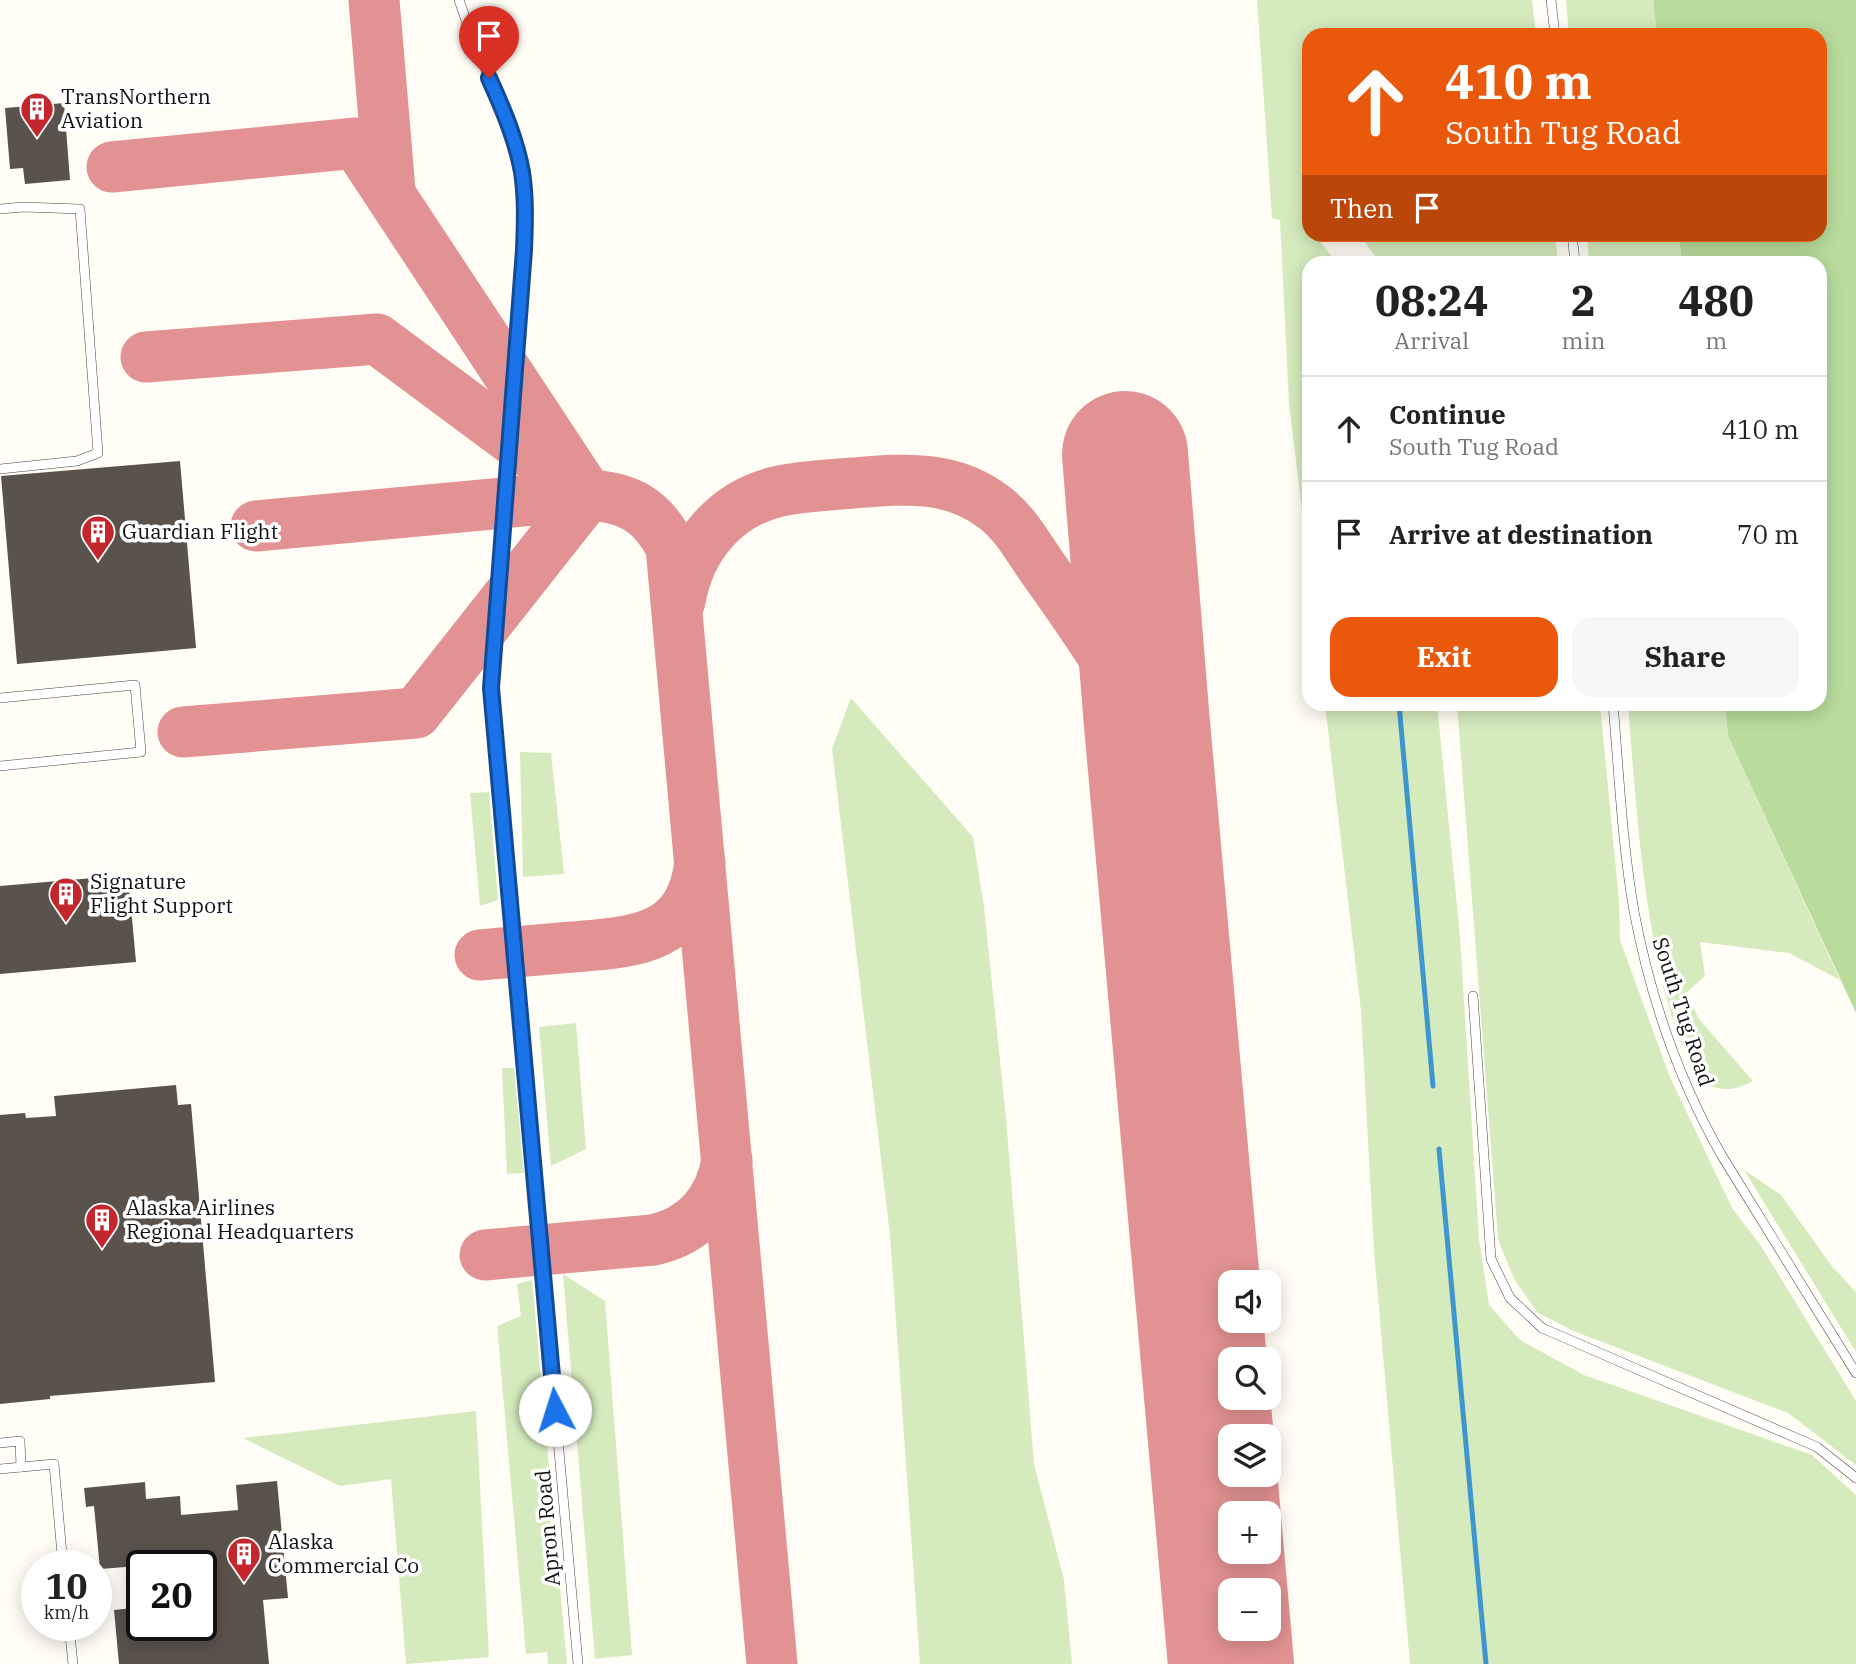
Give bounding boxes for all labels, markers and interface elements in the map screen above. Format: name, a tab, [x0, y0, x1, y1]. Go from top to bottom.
pin	[459, 6, 519, 78]
icon: arrive	[470, 17, 508, 55]
text: 410 m	[1445, 49, 1592, 112]
icon: ahead	[1330, 56, 1421, 147]
place label: TransNorthern Aviation	[61, 82, 211, 134]
building icon: TransNorthern Aviation	[18, 90, 56, 139]
text: South Tug Road	[1445, 111, 1682, 153]
icon: arrive	[1408, 189, 1446, 227]
text: Then	[1330, 191, 1394, 225]
text: 08:24	[1375, 273, 1489, 328]
text: 2	[1571, 273, 1596, 328]
text: 480	[1678, 273, 1754, 328]
text: Arrival	[1394, 325, 1469, 355]
text: min	[1562, 325, 1605, 355]
text: m	[1705, 325, 1727, 355]
text: Continue	[1389, 397, 1506, 431]
icon: ahead	[1330, 410, 1368, 448]
text: 410 m	[1721, 412, 1799, 446]
text: South Tug Road	[1389, 431, 1559, 461]
building icon: Guardian Flight	[79, 513, 117, 562]
icon: arrive	[1330, 515, 1368, 553]
place label: Guardian Flight	[122, 517, 278, 545]
text: Arrive at destination	[1389, 517, 1653, 551]
text: 70 m	[1737, 517, 1799, 551]
button: Exit	[1330, 617, 1558, 697]
button: Share	[1572, 617, 1799, 697]
place label: Signature Flight Support	[90, 867, 233, 919]
building icon: Signature Flight Support	[47, 875, 85, 924]
street label: South Tug Road	[1647, 934, 1721, 1090]
place label: Alaska Airlines Regional Headquarters	[126, 1193, 354, 1245]
building icon: Alaska Airlines Regional Headquarters	[83, 1201, 121, 1250]
map controls	[1218, 1270, 1281, 1641]
button: sound	[1218, 1270, 1281, 1333]
button: search	[1218, 1347, 1281, 1410]
position arrow	[518, 1373, 592, 1447]
button: layers	[1218, 1424, 1281, 1487]
street label: Apron Road	[528, 1469, 566, 1587]
button: +	[1218, 1501, 1281, 1564]
place label: Alaska Commercial Co	[268, 1527, 419, 1579]
building icon: Alaska Commercial Co	[225, 1535, 263, 1584]
speed limit sign: 20	[126, 1550, 217, 1641]
text: 10	[45, 1563, 88, 1609]
button: −	[1218, 1578, 1281, 1641]
text: km/h	[44, 1601, 89, 1624]

